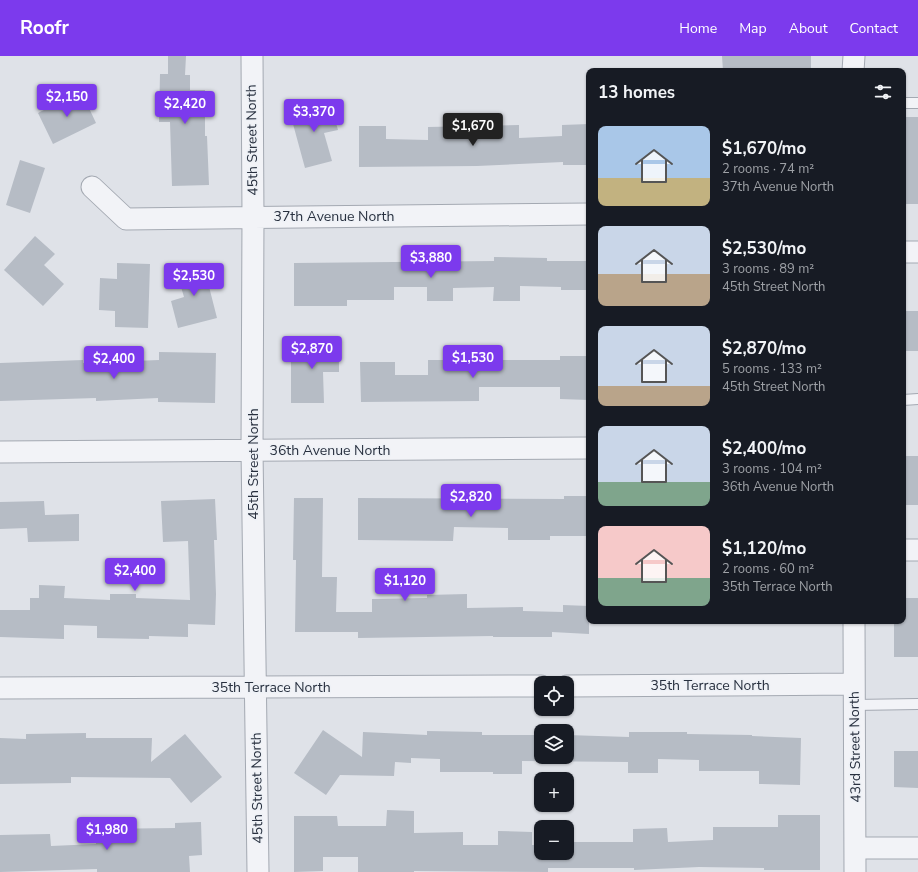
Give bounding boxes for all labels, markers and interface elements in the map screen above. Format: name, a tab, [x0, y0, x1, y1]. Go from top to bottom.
text: Roofr	[20, 15, 69, 41]
text: Home	[679, 19, 717, 38]
text: Map	[739, 19, 767, 38]
text: About	[789, 19, 828, 38]
text: Contact	[850, 19, 898, 38]
text: 13 homes	[598, 81, 675, 104]
icon: filters	[872, 81, 894, 103]
pin: $2,150	[34, 84, 100, 118]
street label: 45th Street North	[242, 84, 262, 196]
text: $2,150	[46, 88, 88, 106]
pin: $2,420	[152, 91, 218, 125]
text: $2,420	[164, 95, 206, 113]
pin: $3,370	[281, 99, 347, 133]
text: $3,370	[293, 103, 335, 121]
pin: $1,670	[440, 113, 506, 147]
text: $1,670	[452, 117, 494, 135]
text: $1,670/mo	[722, 137, 806, 160]
icon: home	[630, 142, 678, 190]
text: 2 rooms · 74 m²	[722, 160, 814, 178]
text: 37th Avenue North	[722, 178, 834, 196]
street label: 37th Avenue North	[274, 207, 394, 226]
text: $2,530/mo	[722, 237, 806, 260]
icon: home	[630, 242, 678, 290]
pin: $3,880	[398, 245, 464, 279]
text: $3,880	[410, 249, 452, 267]
text: 3 rooms · 89 m²	[722, 260, 814, 278]
pin: $2,530	[161, 263, 227, 297]
text: $2,530	[173, 267, 215, 285]
text: 45th Street North	[722, 278, 825, 296]
pin: $2,870	[279, 336, 345, 370]
text: $2,870/mo	[722, 337, 806, 360]
text: $2,870	[291, 340, 333, 358]
icon: home	[630, 342, 678, 390]
pin: $1,530	[440, 345, 506, 379]
pin: $2,400	[81, 346, 147, 380]
text: $1,530	[452, 349, 494, 367]
text: $2,400	[93, 350, 135, 368]
text: 5 rooms · 133 m²	[722, 360, 822, 378]
text: 45th Street North	[722, 378, 825, 396]
street label: 45th Street North	[244, 408, 263, 520]
text: $2,400/mo	[722, 437, 806, 460]
street label: 36th Avenue North	[270, 441, 390, 460]
icon: home	[630, 442, 678, 490]
text: 3 rooms · 104 m²	[722, 460, 822, 478]
text: 36th Avenue North	[722, 478, 834, 496]
pin: $2,820	[438, 484, 504, 518]
text: $2,820	[450, 488, 492, 506]
text: $1,120/mo	[722, 537, 806, 560]
icon: home	[630, 542, 678, 590]
pin: $2,400	[102, 558, 168, 592]
text: 2 rooms · 60 m²	[722, 560, 814, 578]
text: $2,400	[114, 562, 156, 580]
pin: $1,120	[372, 568, 438, 602]
text: $1,120	[384, 572, 426, 590]
text: 35th Terrace North	[722, 578, 833, 596]
map controls	[534, 676, 574, 860]
button: locate	[534, 676, 574, 716]
street label: 35th Terrace North	[650, 676, 770, 695]
street label: 35th Terrace North	[211, 678, 331, 697]
street label: 43rd Street North	[845, 691, 865, 803]
button: layers	[534, 724, 574, 764]
street label: 45th Street North	[247, 732, 267, 844]
button: +	[534, 772, 574, 812]
pin: $1,980	[74, 817, 140, 851]
button: −	[534, 820, 574, 860]
text: $1,980	[86, 821, 128, 839]

